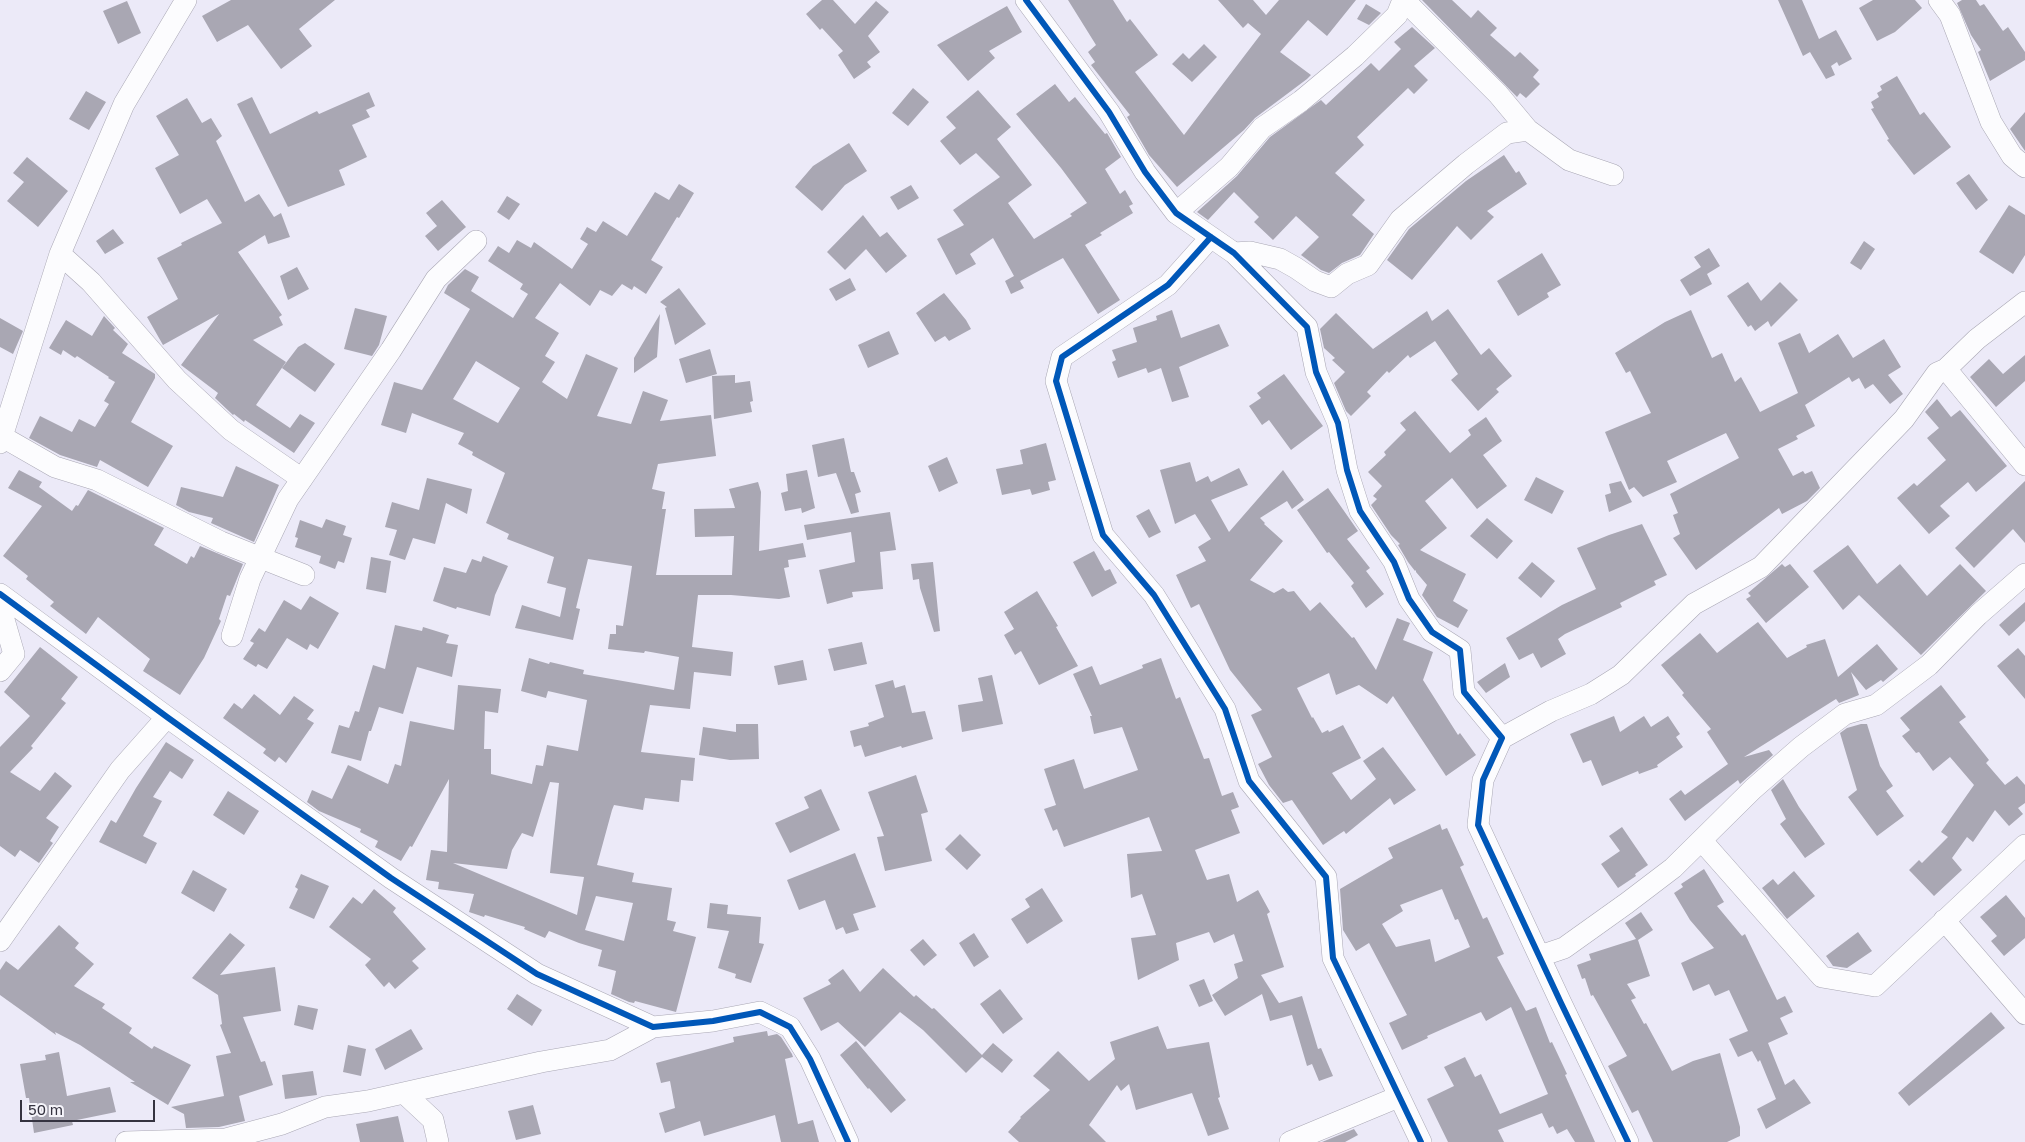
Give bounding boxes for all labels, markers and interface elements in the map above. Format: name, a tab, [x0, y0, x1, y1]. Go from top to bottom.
scale bar	[22, 1090, 158, 1122]
text: 50 m	[28, 1100, 63, 1118]

